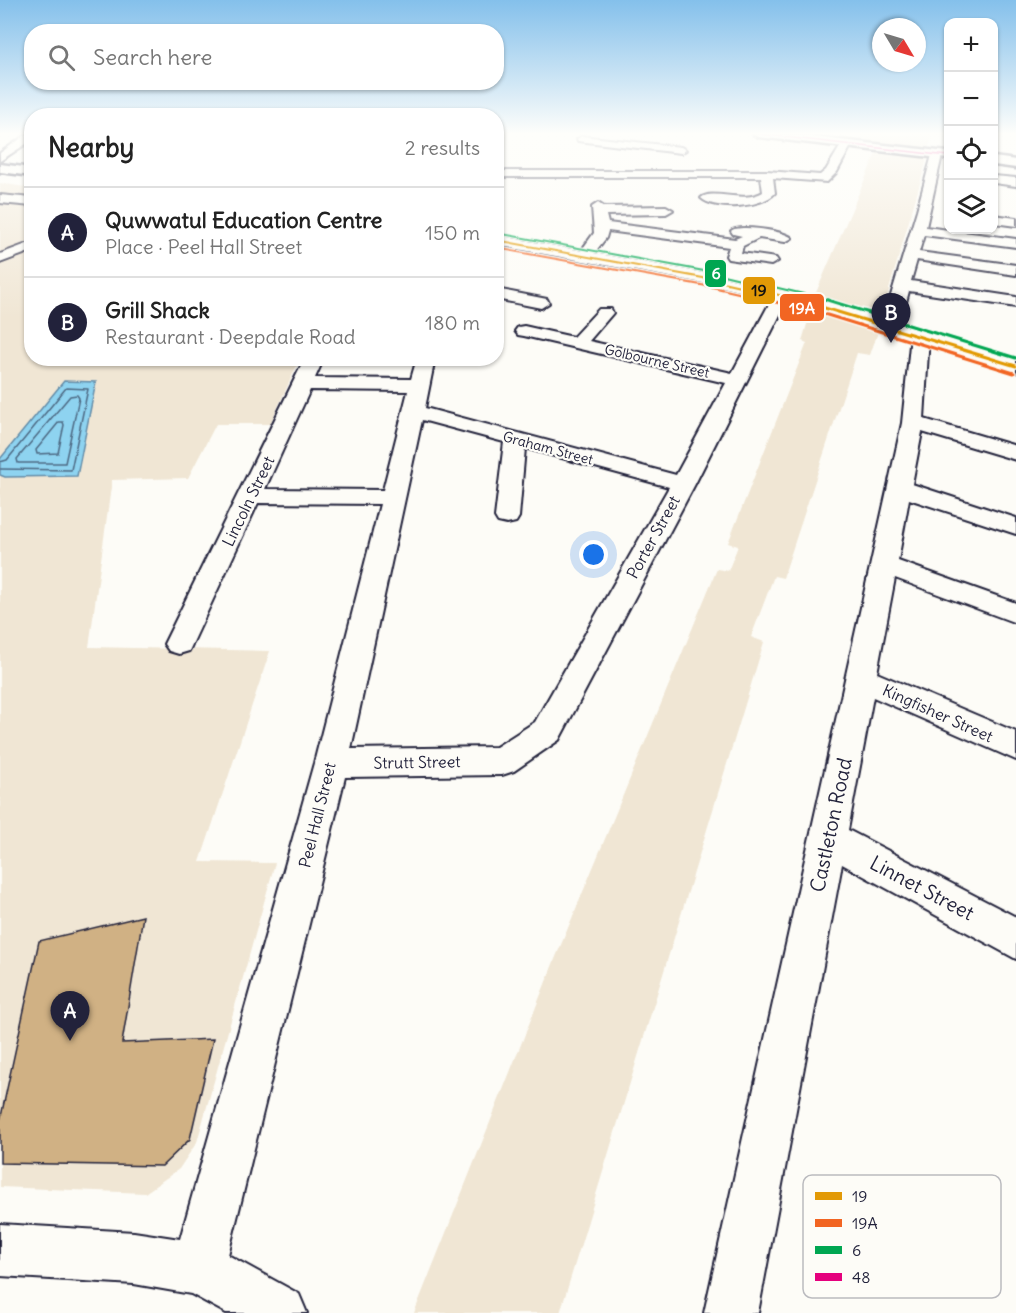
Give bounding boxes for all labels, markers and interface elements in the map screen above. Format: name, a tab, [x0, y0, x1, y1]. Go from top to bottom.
north arrow	[872, 18, 926, 72]
map controls	[944, 18, 998, 234]
button: +	[944, 18, 998, 72]
search box	[24, 24, 504, 90]
icon: search	[45, 41, 78, 74]
text: Search here	[93, 43, 212, 71]
button: −	[944, 72, 998, 126]
button: locate	[944, 126, 998, 180]
text: Nearby	[48, 131, 134, 164]
text: 2 results	[405, 135, 480, 160]
button: layers	[944, 180, 998, 234]
text: Quwwatul Education Centre	[105, 206, 382, 234]
text: A	[61, 220, 74, 245]
text: 150 m	[425, 220, 480, 245]
text: Place · Peel Hall Street	[105, 234, 302, 259]
line badge: 6	[704, 259, 727, 288]
text: 6	[711, 263, 721, 283]
line badge: 19	[742, 276, 776, 305]
text: 19	[751, 280, 767, 300]
line badge: 19A	[779, 293, 825, 322]
pin: B	[872, 294, 910, 343]
text: Grill Shack	[105, 296, 210, 324]
text: 19A	[789, 298, 815, 318]
text: B	[61, 310, 74, 335]
text: 180 m	[425, 310, 480, 335]
text: Restaurant · Deepdale Road	[105, 324, 356, 349]
street label: Golbourne Street	[603, 340, 711, 382]
street label: Graham Street	[501, 427, 595, 469]
street label: Lincoln Street	[218, 452, 279, 549]
street label: Porter Street	[622, 492, 684, 582]
your location	[579, 540, 608, 569]
street label: Kingfisher Street	[880, 680, 997, 747]
street label: Strutt Street	[373, 751, 461, 773]
street label: Castleton Road	[804, 755, 857, 894]
street label: Peel Hall Street	[294, 760, 340, 870]
street label: Linnet Street	[866, 850, 979, 926]
pin: A	[50, 992, 90, 1041]
legend	[803, 1175, 1001, 1298]
text: 19	[852, 1186, 868, 1206]
text: 19A	[852, 1213, 878, 1233]
text: 6	[852, 1240, 861, 1260]
text: 48	[852, 1267, 870, 1287]

